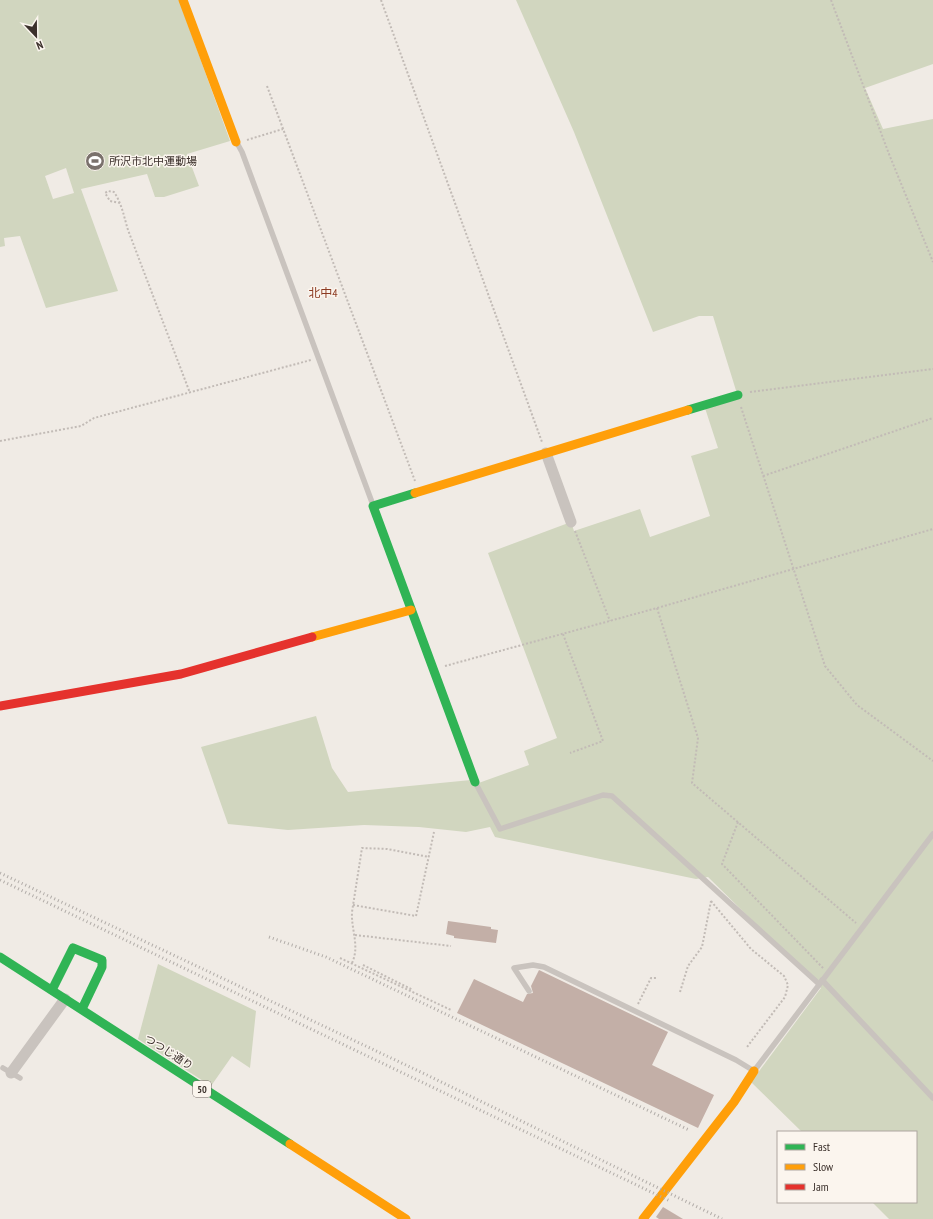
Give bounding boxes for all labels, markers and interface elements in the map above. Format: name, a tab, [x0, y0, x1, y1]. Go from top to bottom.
north arrow	[16, 16, 56, 56]
text: N	[34, 38, 45, 53]
sports icon: 所沢市北中運動場	[84, 150, 106, 172]
place label: 所沢市北中運動場	[109, 154, 197, 168]
district label: 北中4	[308, 285, 338, 300]
street label: つつじ通り	[142, 1031, 196, 1073]
road number: 50	[193, 1081, 211, 1097]
legend	[777, 1131, 917, 1203]
text: Fast	[813, 1139, 831, 1154]
text: Slow	[813, 1159, 834, 1174]
text: Jam	[812, 1179, 829, 1194]

